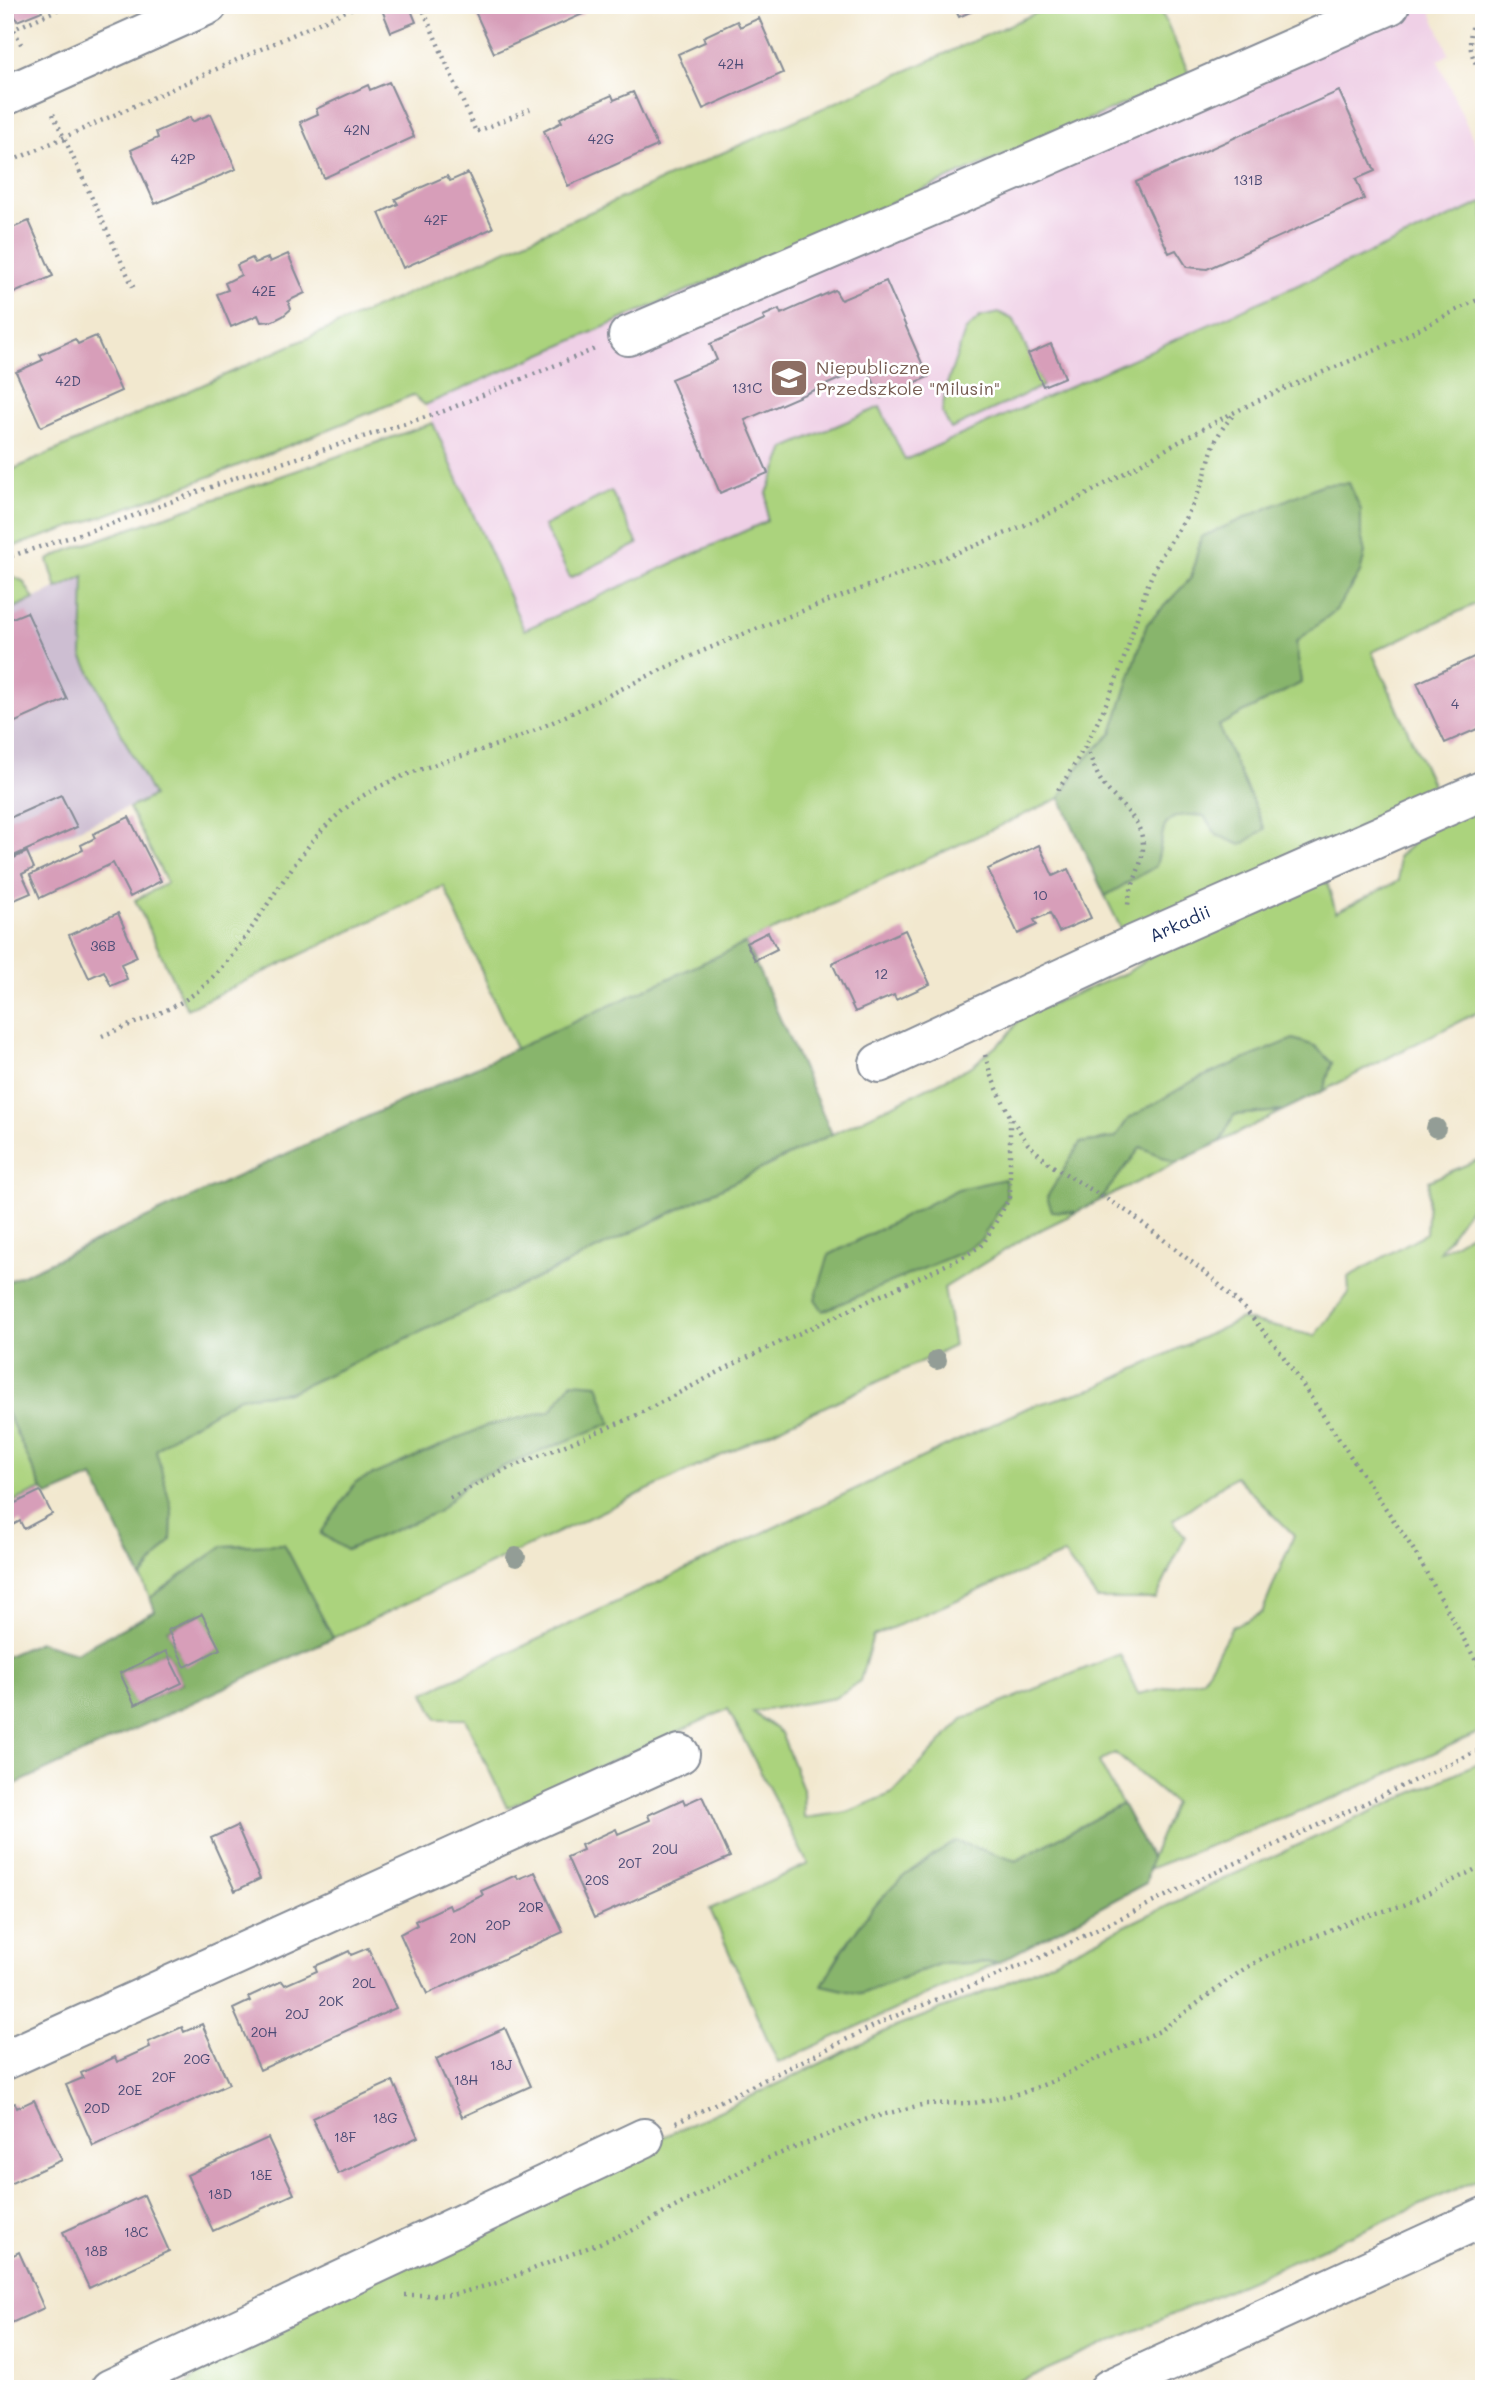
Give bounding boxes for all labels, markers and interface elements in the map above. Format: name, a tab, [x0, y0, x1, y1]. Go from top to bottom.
house number: 42H	[718, 54, 744, 73]
house number: 42N	[344, 120, 370, 139]
house number: 42G	[588, 129, 614, 148]
house number: 42P	[171, 149, 196, 168]
house number: 131B	[1233, 170, 1263, 189]
house number: 42F	[424, 210, 448, 229]
house number: 42E	[252, 281, 276, 300]
place label: Niepubliczne Przedszkole "Milusin"	[816, 355, 1000, 400]
school or university icon: Niepubliczne Przedszkole "Milusin"	[768, 357, 810, 399]
house number: 42D	[55, 371, 81, 390]
house number: 131C	[732, 378, 762, 397]
house number: 4	[1451, 694, 1460, 713]
house number: 10	[1033, 885, 1048, 904]
street label: Arkadii	[1145, 899, 1214, 947]
house number: 36B	[90, 936, 116, 955]
house number: 12	[874, 964, 888, 983]
house number: 20U	[652, 1839, 678, 1858]
house number: 20T	[618, 1853, 642, 1872]
house number: 20S	[585, 1870, 609, 1889]
house number: 20R	[518, 1897, 544, 1916]
house number: 20P	[486, 1915, 511, 1934]
house number: 20N	[450, 1928, 476, 1947]
house number: 20L	[352, 1973, 377, 1992]
house number: 20K	[319, 1991, 344, 2010]
house number: 20J	[285, 2004, 309, 2023]
house number: 20H	[251, 2022, 277, 2041]
house number: 20G	[184, 2049, 210, 2068]
house number: 18J	[490, 2055, 513, 2074]
house number: 20F	[152, 2067, 176, 2086]
house number: 18H	[454, 2070, 478, 2089]
house number: 20E	[118, 2080, 142, 2099]
house number: 20D	[84, 2098, 110, 2117]
house number: 18G	[372, 2108, 398, 2127]
house number: 18F	[334, 2127, 356, 2146]
house number: 18E	[250, 2165, 272, 2184]
house number: 18D	[208, 2184, 232, 2203]
house number: 18C	[124, 2222, 148, 2241]
house number: 18B	[84, 2241, 108, 2260]

